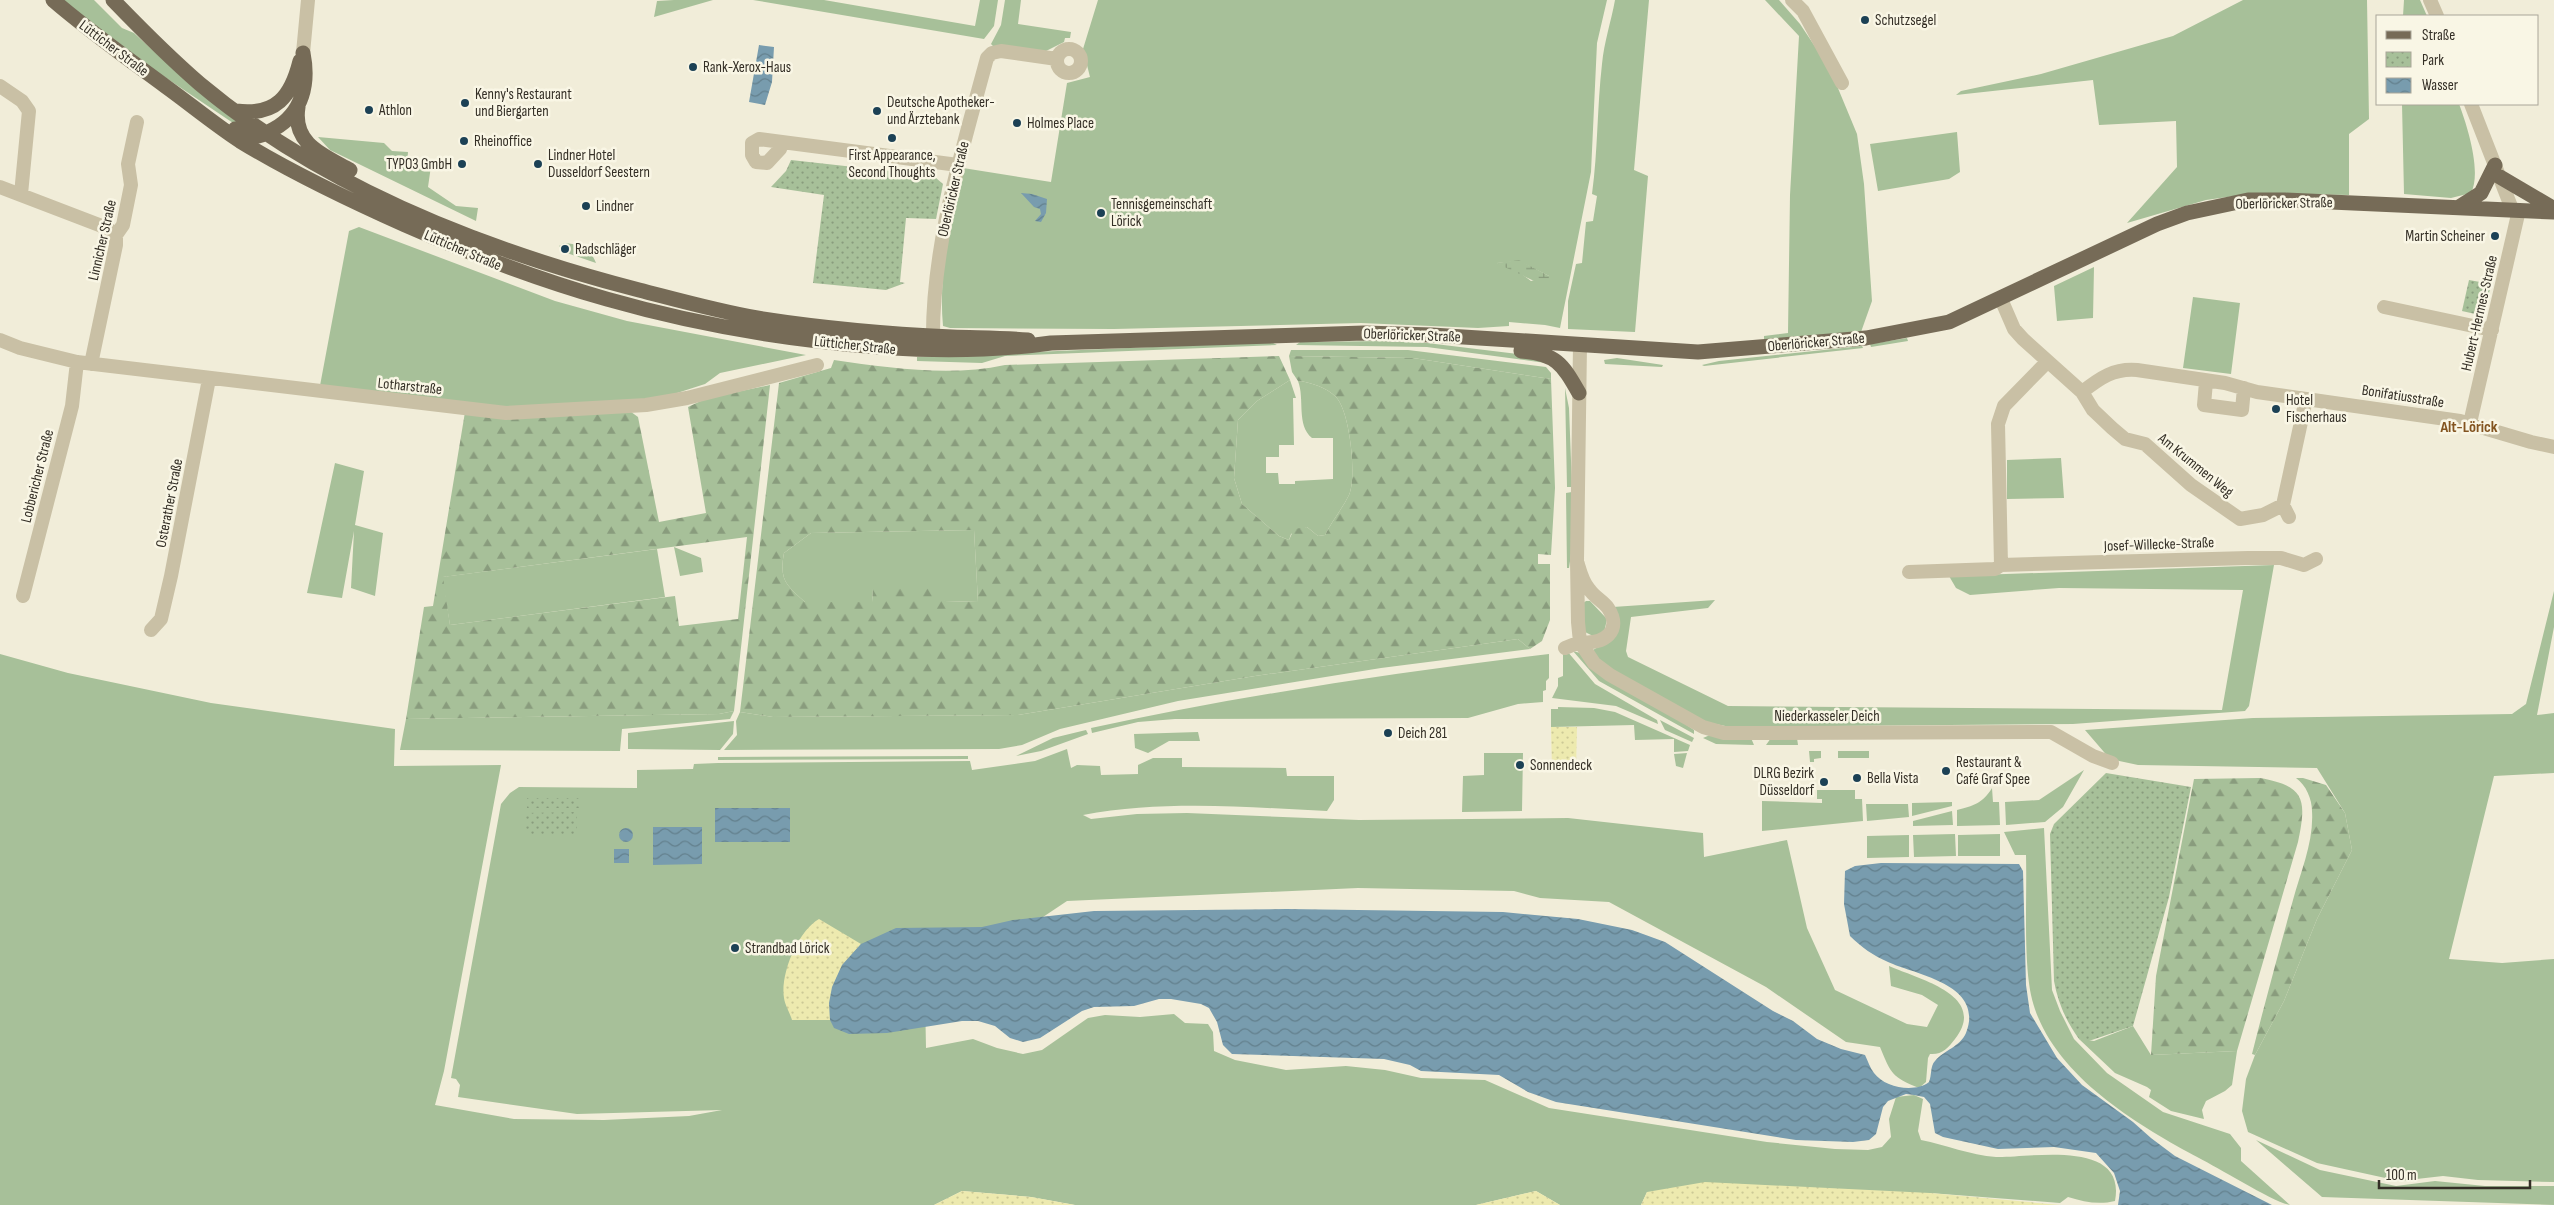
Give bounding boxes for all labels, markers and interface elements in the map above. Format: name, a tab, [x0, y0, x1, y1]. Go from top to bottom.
place label: Schutzsegel	[1875, 11, 1936, 30]
marker: Schutzsegel	[1859, 14, 1871, 26]
legend	[2376, 15, 2539, 105]
street label: Lütticher Straße	[75, 16, 152, 81]
text: Straße	[2422, 26, 2455, 45]
text: Park	[2422, 51, 2444, 70]
place label: Rank-Xerox-Haus	[703, 58, 791, 77]
marker: Rank-Xerox-Haus	[687, 61, 699, 73]
text: Wasser	[2422, 76, 2459, 95]
place label: Kenny's Restaurant und Biergarten	[475, 85, 572, 121]
place label: Deutsche Apotheker- und Ärztebank	[887, 93, 995, 129]
marker: Kenny's Restaurant und Biergarten	[459, 97, 471, 109]
place label: Athlon	[378, 101, 412, 120]
marker: Athlon	[363, 104, 375, 116]
marker: Deutsche Apotheker- und Ärztebank	[871, 105, 883, 117]
place label: Holmes Place	[1027, 114, 1094, 133]
marker: Holmes Place	[1011, 117, 1023, 129]
place label: Rheinoffice	[474, 132, 532, 151]
marker: First Appearance, Second Thoughts	[886, 132, 898, 144]
marker: Rheinoffice	[458, 135, 470, 147]
street label: Oberlöricker Straße	[933, 139, 974, 239]
place label: Lindner Hotel Dusseldorf Seestern	[548, 146, 650, 182]
place label: First Appearance, Second Thoughts	[848, 146, 936, 182]
place label: TYPO3 GmbH	[386, 155, 452, 174]
marker: TYPO3 GmbH	[456, 158, 468, 170]
marker: Lindner Hotel Dusseldorf Seestern	[532, 158, 544, 170]
street label: Oberlöricker Straße	[2235, 193, 2333, 214]
place label: Tennisgemeinschaft Lörick	[1111, 195, 1213, 231]
place label: Lindner	[596, 197, 634, 216]
street label: Linnicher Straße	[84, 198, 121, 282]
marker: Lindner	[580, 200, 592, 212]
marker: Tennisgemeinschaft Lörick	[1095, 207, 1107, 219]
street label: Lütticher Straße	[421, 226, 504, 275]
place label: Martin Scheiner	[2405, 227, 2486, 246]
marker: Martin Scheiner	[2489, 230, 2501, 242]
place label: Radschläger	[575, 240, 637, 259]
marker: Radschläger	[559, 243, 571, 255]
street label: Hubert-Hermes-Straße	[2457, 253, 2502, 373]
street label: Oberlöricker Straße	[1363, 324, 1461, 347]
street label: Oberlöricker Straße	[1767, 329, 1865, 356]
street label: Lütticher Straße	[813, 332, 897, 359]
street label: Lotharstraße	[377, 374, 443, 399]
street label: Bonifatiusstraße	[2360, 381, 2445, 412]
place label: Hotel Fischerhaus	[2286, 391, 2347, 427]
marker: Hotel Fischerhaus	[2270, 403, 2282, 415]
district label: Alt-Lörick	[2439, 418, 2498, 437]
street label: Lobbericher Straße	[17, 427, 58, 525]
street label: Am Krummen Weg	[2153, 429, 2237, 502]
street label: Osterather Straße	[152, 457, 187, 549]
street label: Josef-Willecke-Straße	[2103, 533, 2214, 556]
street label: Niederkasseler Deich	[1774, 707, 1880, 726]
place label: Deich 281	[1398, 724, 1448, 743]
marker: Deich 281	[1382, 727, 1394, 739]
place label: Restaurant & Café Graf Spee	[1956, 753, 2030, 789]
place label: Sonnendeck	[1530, 756, 1592, 775]
marker: Sonnendeck	[1514, 759, 1526, 771]
place label: DLRG Bezirk Düsseldorf	[1753, 764, 1815, 800]
marker: Restaurant & Café Graf Spee	[1940, 765, 1952, 777]
place label: Bella Vista	[1867, 769, 1919, 788]
marker: Bella Vista	[1851, 772, 1863, 784]
marker: DLRG Bezirk Düsseldorf	[1818, 776, 1830, 788]
place label: Strandbad Lörick	[745, 939, 830, 958]
marker: Strandbad Lörick	[729, 942, 741, 954]
scale bar	[2379, 1158, 2530, 1190]
text: 100 m	[2386, 1166, 2417, 1185]

